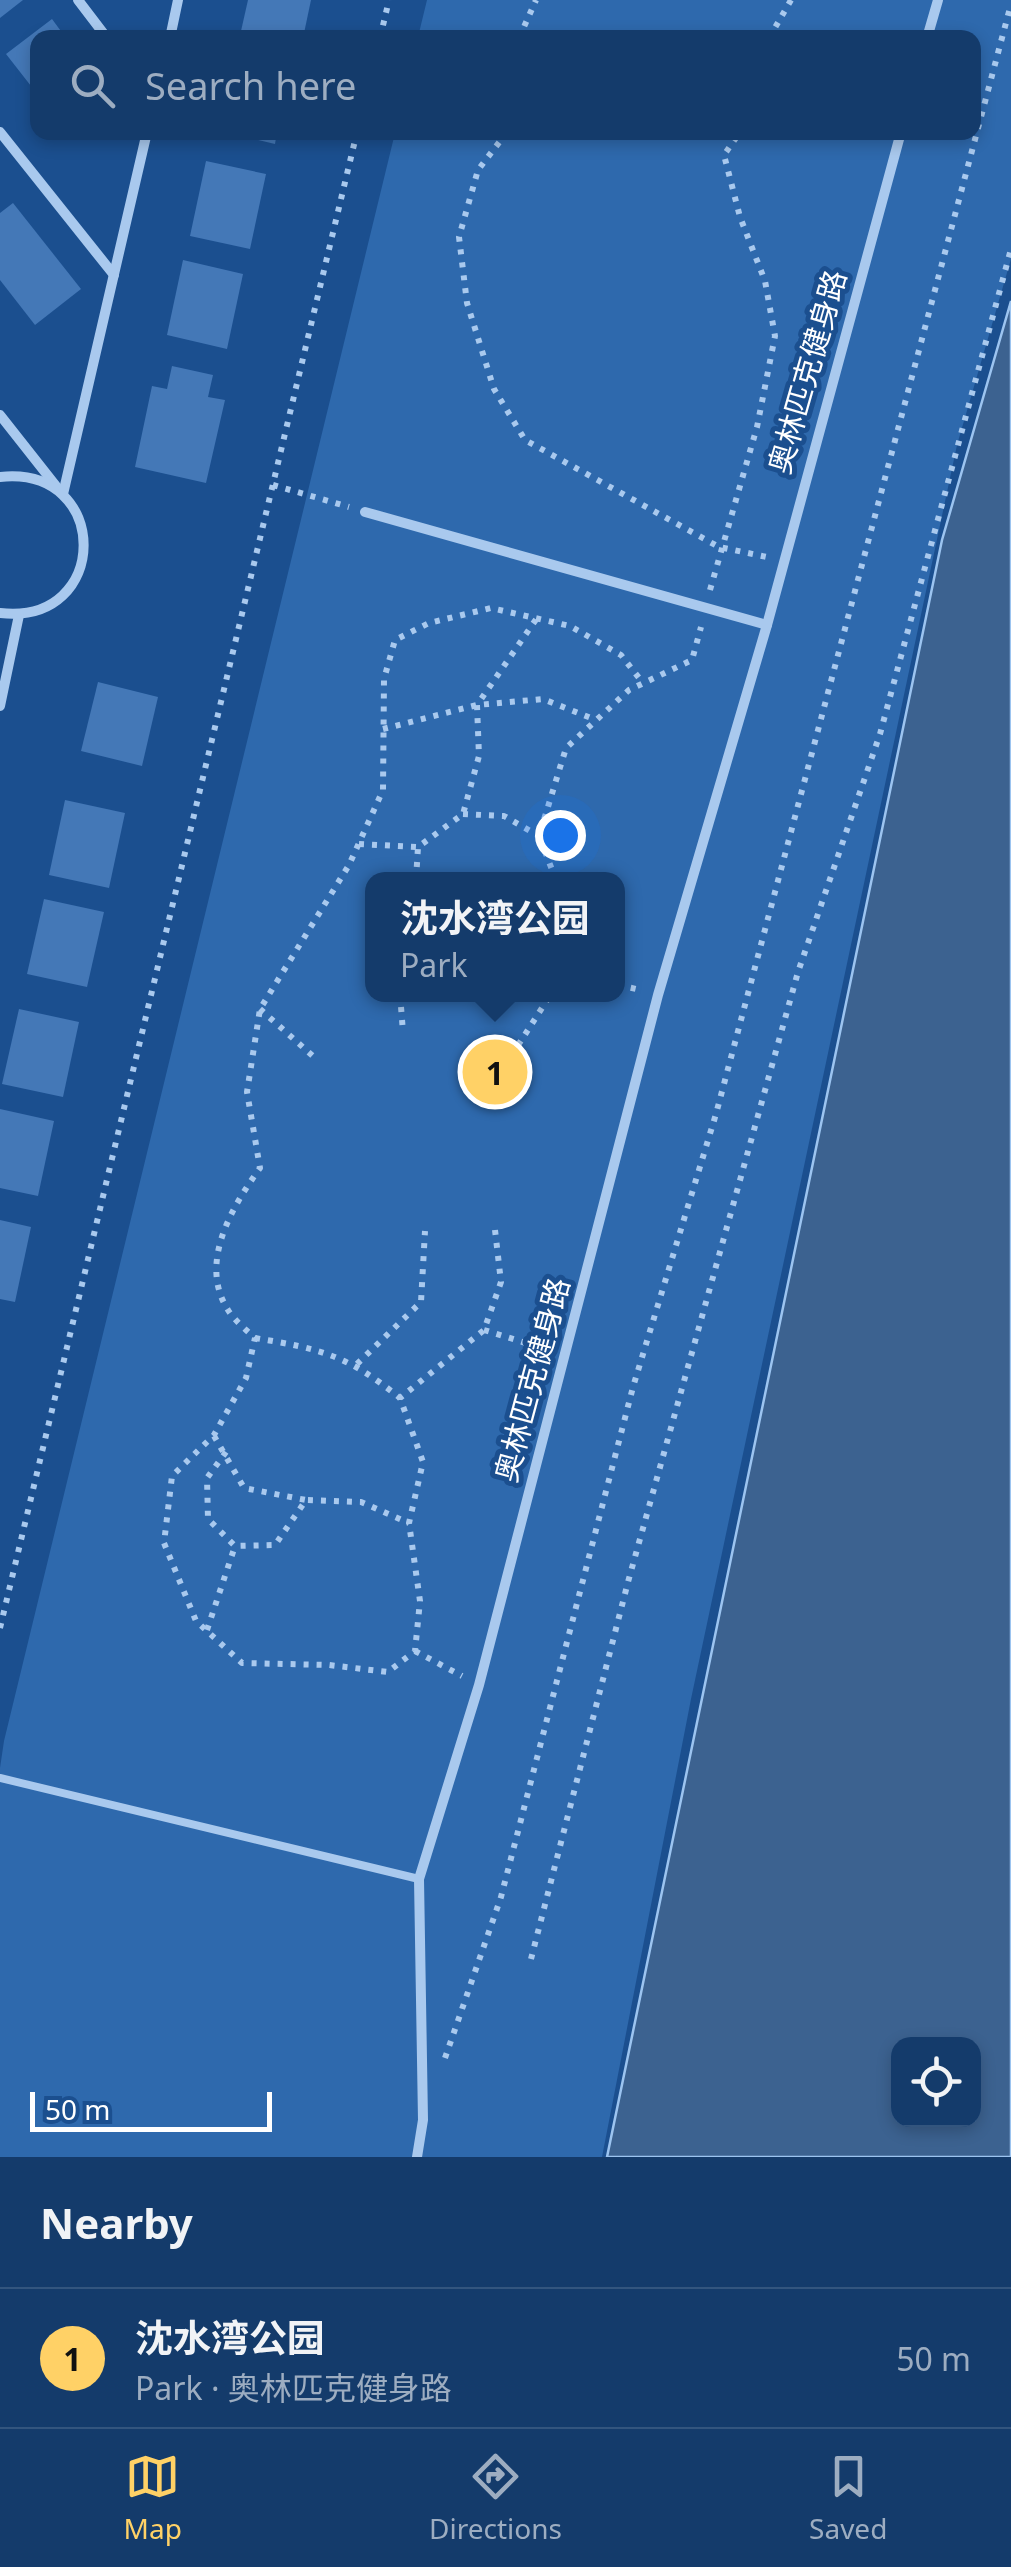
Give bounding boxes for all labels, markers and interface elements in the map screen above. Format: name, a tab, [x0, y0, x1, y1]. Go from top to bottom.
search box	[30, 30, 981, 140]
icon: search	[65, 58, 120, 113]
text: Search here	[145, 59, 356, 111]
street label: 奥林匹克健身路	[758, 265, 855, 478]
your location	[535, 810, 586, 861]
popup	[365, 872, 625, 1002]
text: 沈水湾公园	[400, 891, 590, 943]
text: Park	[400, 943, 468, 986]
pin: 1	[462, 1034, 528, 1110]
street label: 奥林匹克健身路	[485, 1273, 579, 1486]
map controls	[891, 2037, 981, 2127]
button: locate	[891, 2037, 981, 2127]
scale bar	[30, 2087, 272, 2132]
text: 50 m	[45, 2090, 111, 2128]
text: Nearby	[40, 2194, 193, 2251]
text: 沈水湾公园	[135, 2311, 325, 2363]
text: 1	[63, 2337, 82, 2380]
text: 50 m	[896, 2337, 971, 2380]
text: Park · 奥林匹克健身路	[135, 2366, 452, 2409]
tab: Map	[124, 2449, 182, 2547]
tab: Directions	[429, 2449, 562, 2547]
tab: Saved	[809, 2449, 887, 2547]

